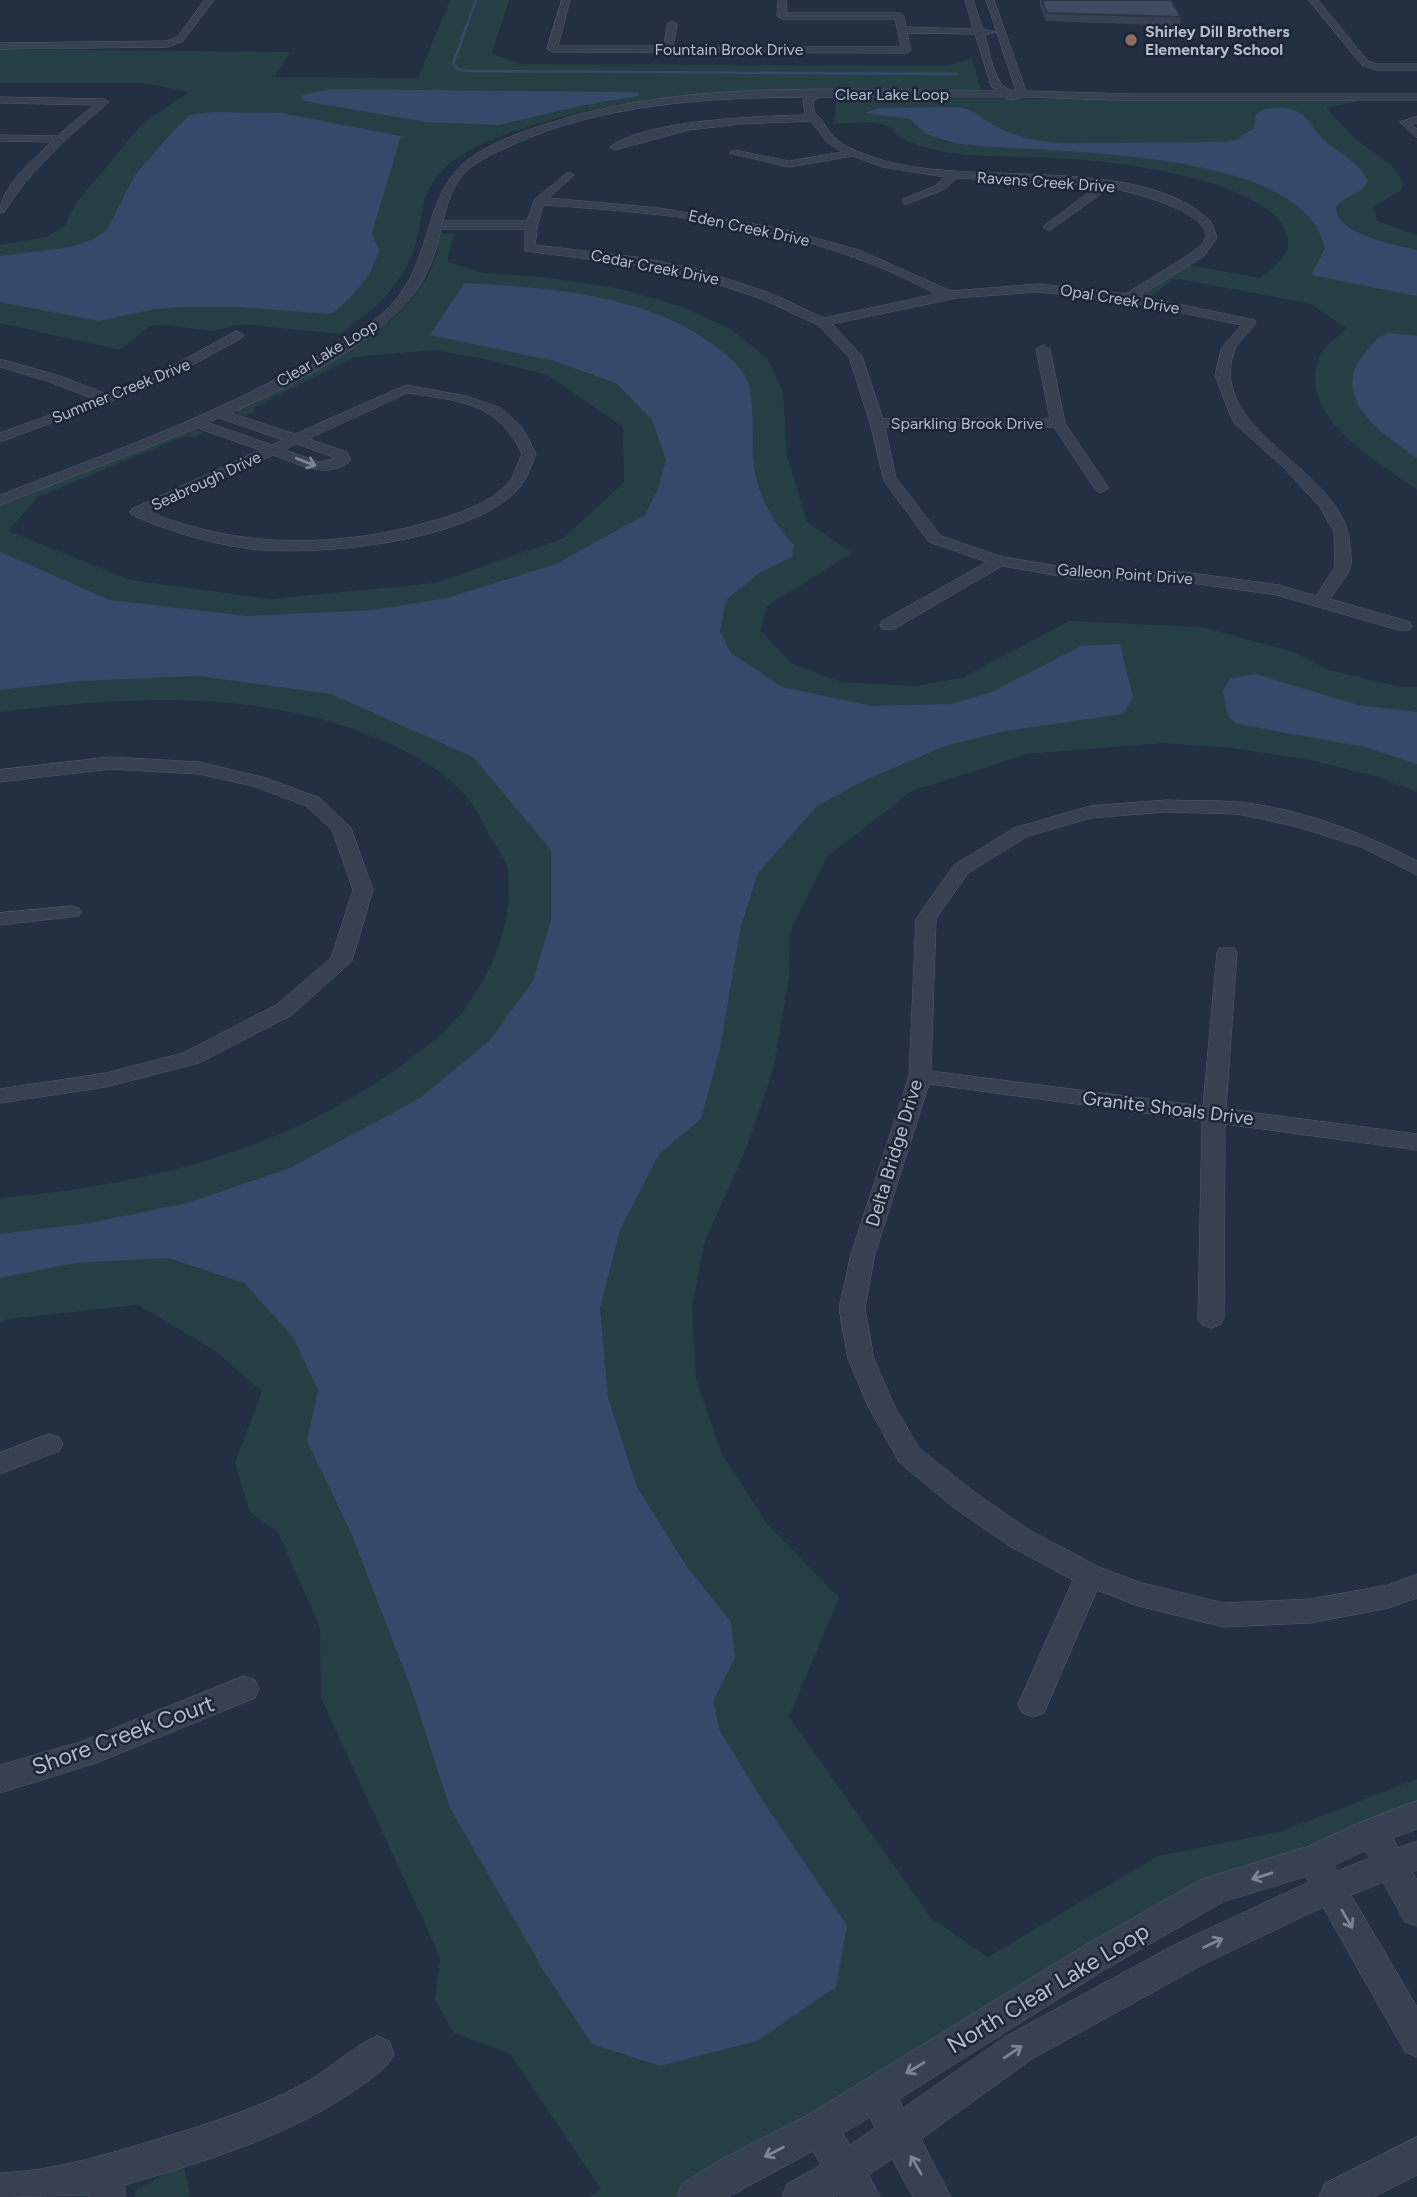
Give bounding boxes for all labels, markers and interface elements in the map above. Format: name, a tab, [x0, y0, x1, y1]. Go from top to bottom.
place label: Shirley Dill Brothers Elementary School	[1145, 22, 1290, 59]
marker: Shirley Dill Brothers Elementary School	[1123, 32, 1139, 48]
street label: Fountain Brook Drive	[655, 40, 804, 59]
street label: Clear Lake Loop	[835, 85, 949, 104]
street label: Ravens Creek Drive	[976, 168, 1116, 196]
street label: Eden Creek Drive	[687, 206, 812, 250]
street label: Cedar Creek Drive	[589, 245, 721, 289]
street label: Opal Creek Drive	[1059, 280, 1181, 318]
street label: Clear Lake Loop	[273, 315, 381, 391]
street label: Summer Creek Drive	[49, 355, 193, 427]
street label: Sparkling Brook Drive	[891, 414, 1044, 433]
street label: Seabrough Drive	[148, 447, 264, 515]
one-way arrow	[295, 456, 317, 469]
street label: Galleon Point Drive	[1056, 560, 1194, 588]
street label: Delta Bridge Drive	[861, 1077, 927, 1229]
street label: Granite Shoals Drive	[1081, 1086, 1255, 1130]
street label: Shore Creek Court	[28, 1689, 218, 1781]
one-way arrow	[1252, 1870, 1274, 1883]
one-way arrow	[1341, 1909, 1355, 1929]
street label: North Clear Lake Loop	[942, 1917, 1154, 2059]
one-way arrow	[1202, 1936, 1223, 1949]
one-way arrow	[1003, 2045, 1022, 2059]
one-way arrow	[905, 2061, 925, 2075]
one-way arrow	[764, 2146, 785, 2160]
one-way arrow	[908, 2156, 922, 2176]

